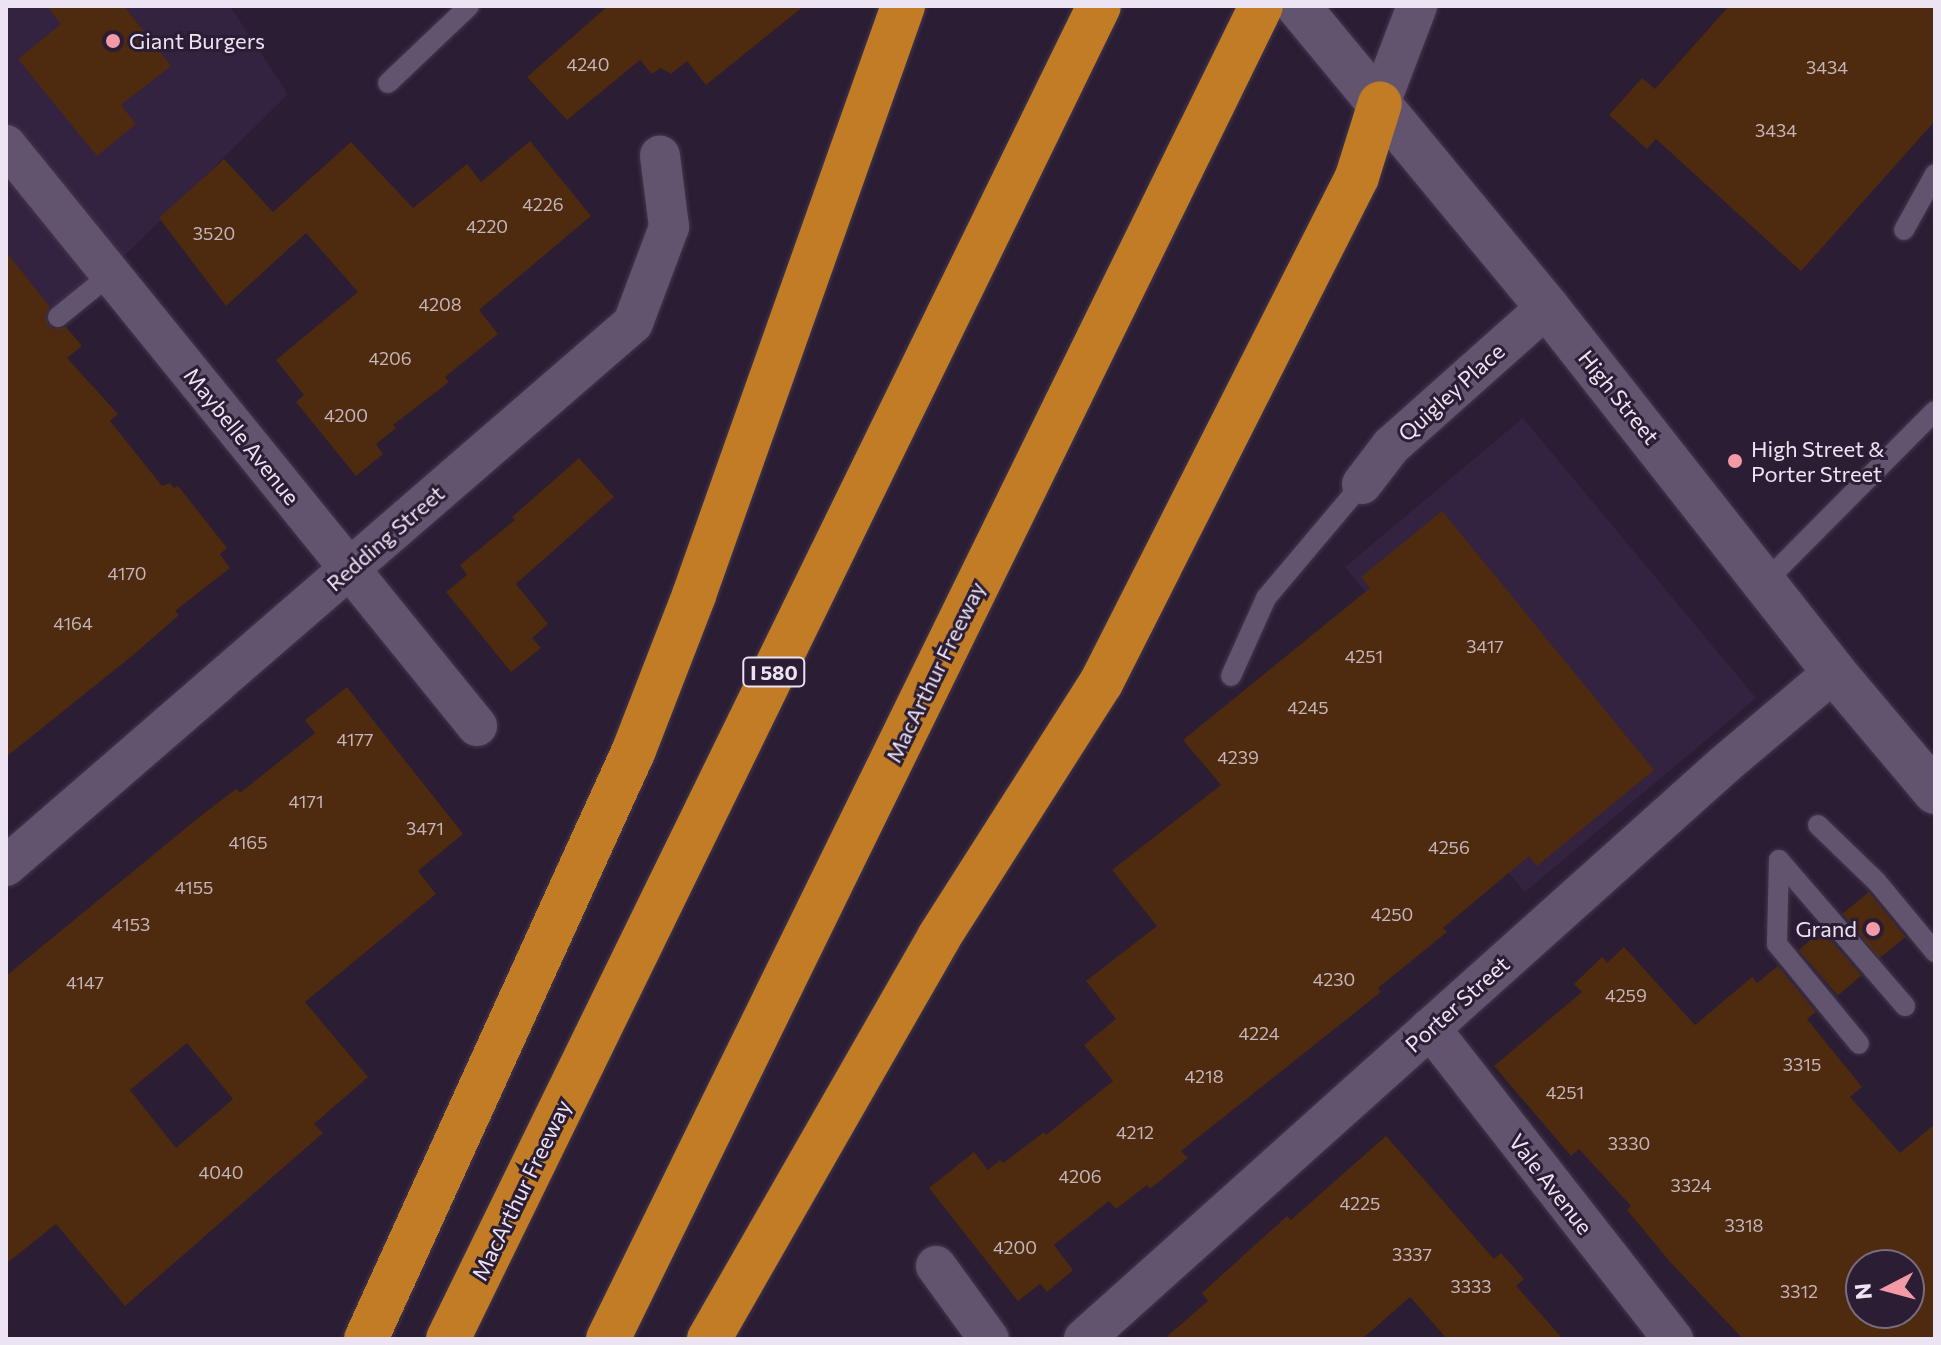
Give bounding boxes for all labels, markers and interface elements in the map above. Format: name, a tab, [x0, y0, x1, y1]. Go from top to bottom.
place label: Giant Burgers	[129, 28, 265, 54]
marker: Giant Burgers	[104, 32, 122, 50]
house number: 4240	[567, 53, 609, 75]
house number: 3434	[1806, 56, 1848, 78]
house number: 3434	[1755, 119, 1797, 141]
house number: 4226	[522, 193, 564, 215]
house number: 4220	[466, 215, 508, 237]
house number: 3520	[193, 222, 235, 244]
house number: 4208	[418, 293, 462, 315]
street label: Quigley Place	[1392, 337, 1510, 447]
street label: High Street	[1573, 345, 1665, 449]
house number: 4206	[368, 347, 412, 369]
street label: Maybelle Avenue	[179, 362, 305, 510]
house number: 4200	[324, 404, 368, 426]
place label: High Street & Porter Street	[1751, 435, 1884, 486]
marker: High Street & Porter Street	[1726, 452, 1744, 470]
street label: Redding Street	[321, 480, 449, 596]
house number: 4170	[107, 562, 147, 584]
street label: MacArthur Freeway	[880, 577, 990, 767]
house number: 4164	[53, 612, 93, 634]
house number: 3417	[1466, 635, 1504, 657]
house number: 4251	[1345, 645, 1383, 667]
road number: I 580	[742, 656, 806, 688]
house number: 4245	[1287, 696, 1329, 718]
house number: 4177	[337, 728, 373, 750]
house number: 4239	[1217, 746, 1259, 768]
house number: 4171	[288, 790, 324, 812]
house number: 3471	[406, 817, 444, 839]
house number: 4165	[228, 831, 268, 853]
house number: 4256	[1428, 836, 1470, 858]
house number: 4155	[175, 876, 213, 898]
house number: 4250	[1371, 903, 1413, 925]
house number: 4153	[112, 913, 150, 935]
place label: Grand	[1795, 916, 1857, 942]
marker: Grand	[1864, 920, 1882, 938]
street label: Porter Street	[1399, 950, 1515, 1058]
house number: 4230	[1313, 968, 1355, 990]
house number: 4147	[66, 971, 104, 993]
house number: 4259	[1605, 984, 1647, 1006]
house number: 4224	[1239, 1022, 1279, 1044]
house number: 3315	[1783, 1053, 1821, 1075]
house number: 4218	[1184, 1065, 1224, 1087]
house number: 4251	[1546, 1081, 1584, 1103]
street label: MacArthur Freeway	[466, 1095, 576, 1285]
house number: 4212	[1116, 1121, 1154, 1143]
street label: Vale Avenue	[1504, 1129, 1598, 1239]
house number: 3330	[1608, 1132, 1650, 1154]
house number: 4040	[198, 1161, 244, 1183]
house number: 4206	[1058, 1165, 1102, 1187]
house number: 3324	[1671, 1174, 1711, 1196]
house number: 4225	[1340, 1192, 1380, 1214]
house number: 3318	[1724, 1214, 1764, 1236]
house number: 4200	[993, 1236, 1037, 1258]
house number: 3337	[1392, 1243, 1432, 1265]
north arrow	[1845, 1249, 1925, 1329]
house number: 3333	[1451, 1275, 1491, 1297]
house number: 3312	[1780, 1280, 1818, 1302]
text: N	[1848, 1282, 1877, 1301]

